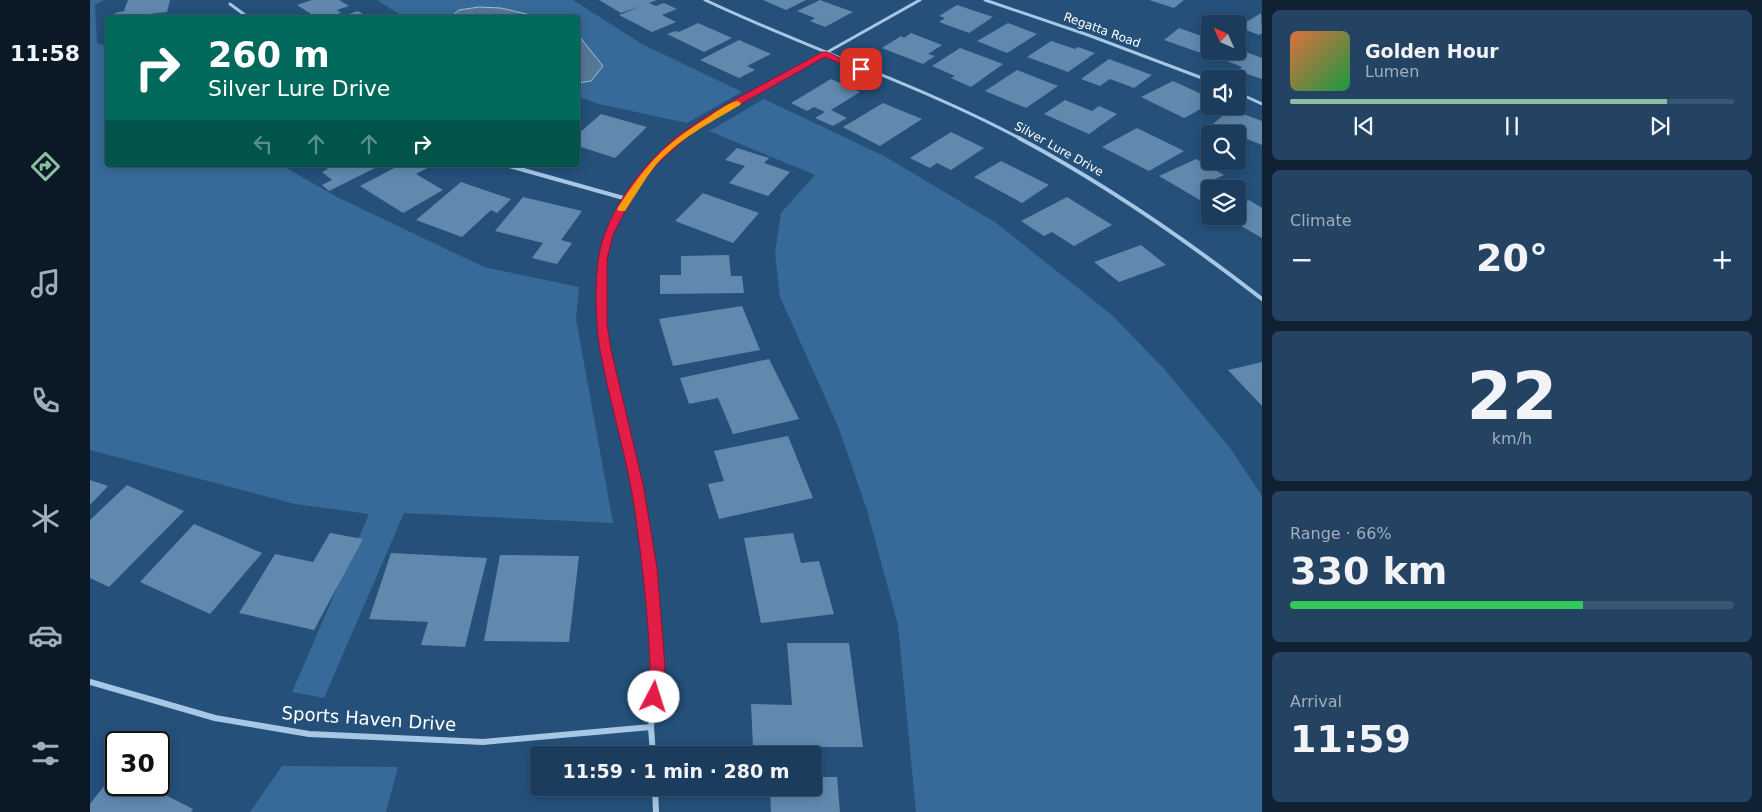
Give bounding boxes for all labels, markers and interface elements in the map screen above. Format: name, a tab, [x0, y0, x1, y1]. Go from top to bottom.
street label: Regatta Road	[1062, 10, 1142, 50]
north arrow	[1201, 15, 1246, 60]
map controls	[1201, 15, 1246, 225]
icon: right	[125, 35, 190, 100]
text: 260 m	[208, 35, 330, 75]
text: Golden Hour	[1365, 40, 1499, 62]
text: 11:58	[10, 41, 80, 66]
pin	[840, 48, 882, 90]
icon: arrive	[847, 55, 875, 83]
text: Lumen	[1365, 62, 1419, 81]
button: sound	[1201, 70, 1246, 115]
text: Silver Lure Drive	[208, 76, 390, 101]
icon: previous	[1350, 112, 1378, 140]
icon: pause	[1498, 112, 1526, 140]
icon: next	[1646, 112, 1674, 140]
street label: Silver Lure Drive	[1012, 119, 1106, 179]
button: search	[1201, 125, 1246, 170]
icon: left	[249, 130, 277, 158]
icon: ahead	[302, 130, 330, 158]
icon: ahead	[355, 130, 383, 158]
icon: right	[408, 130, 436, 158]
icon: directions	[28, 149, 63, 184]
button: layers	[1201, 180, 1246, 225]
text: Climate	[1290, 211, 1352, 230]
text: 20°	[1476, 236, 1548, 280]
text: −	[1290, 243, 1313, 276]
text: +	[1711, 243, 1734, 276]
icon: music	[28, 266, 63, 301]
text: 22	[1467, 359, 1557, 434]
icon: phone	[28, 383, 63, 418]
text: km/h	[1492, 429, 1532, 448]
icon: climate	[28, 501, 63, 536]
text: Range · 66%	[1290, 524, 1392, 543]
text: 330 km	[1290, 549, 1447, 593]
icon: car	[28, 618, 63, 653]
position arrow	[627, 670, 679, 722]
text: Arrival	[1290, 692, 1342, 711]
street label: Sports Haven Drive	[281, 702, 457, 735]
text: 11:59	[1290, 717, 1411, 761]
speed limit sign: 30	[105, 731, 170, 796]
icon: filters	[28, 736, 63, 771]
text: 11:59 · 1 min · 280 m	[562, 760, 790, 782]

